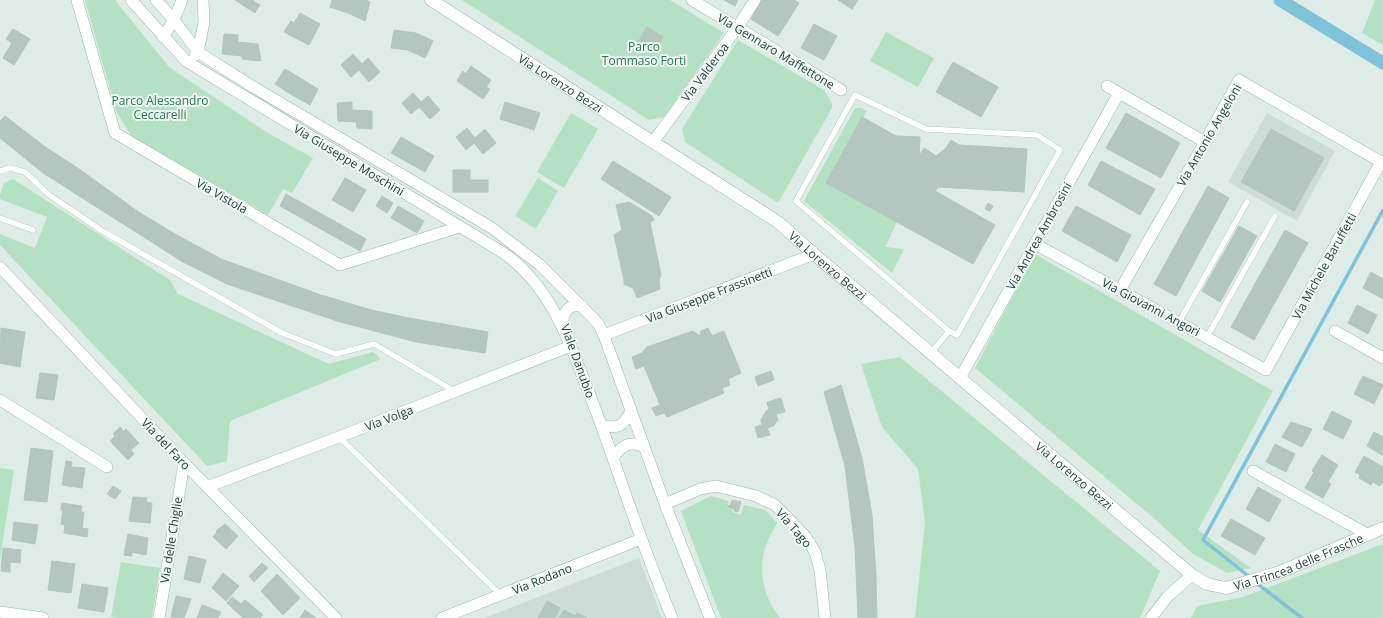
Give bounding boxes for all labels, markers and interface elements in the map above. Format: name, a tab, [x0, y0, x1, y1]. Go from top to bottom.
street label: Via Gennaro Maffettone	[714, 9, 838, 93]
park label: Parco Tommaso Forti	[602, 38, 686, 69]
street label: Via Valderoa	[677, 39, 733, 105]
street label: Via Lorenzo Bezzi	[515, 50, 606, 116]
street label: Via Antonio Angeloni	[1173, 81, 1245, 189]
park label: Parco Alessandro Ceccarelli	[111, 92, 209, 123]
street label: Via Giuseppe Moschini	[290, 120, 408, 200]
street label: Via Vistola	[193, 174, 251, 218]
street label: Via Andrea Ambrosini	[1002, 179, 1076, 293]
street label: Via Michele Baruffetti	[1288, 210, 1360, 322]
street label: Via Lorenzo Bezzi	[785, 227, 870, 304]
street label: Via Giuseppe Frassinetti	[643, 263, 775, 327]
street label: Via Giovanni Angori	[1099, 274, 1203, 340]
street label: Viale Danubio	[557, 322, 599, 400]
street label: Via Volga	[362, 401, 416, 435]
street label: Via del Faro	[138, 414, 194, 474]
street label: Via Lorenzo Bezzi	[1032, 437, 1117, 513]
street label: Via delle Chiglie	[156, 495, 186, 584]
street label: Via Tago	[772, 505, 816, 551]
street label: Via Trincea delle Frasche	[1232, 529, 1366, 594]
street label: Via Rodano	[510, 559, 574, 599]

